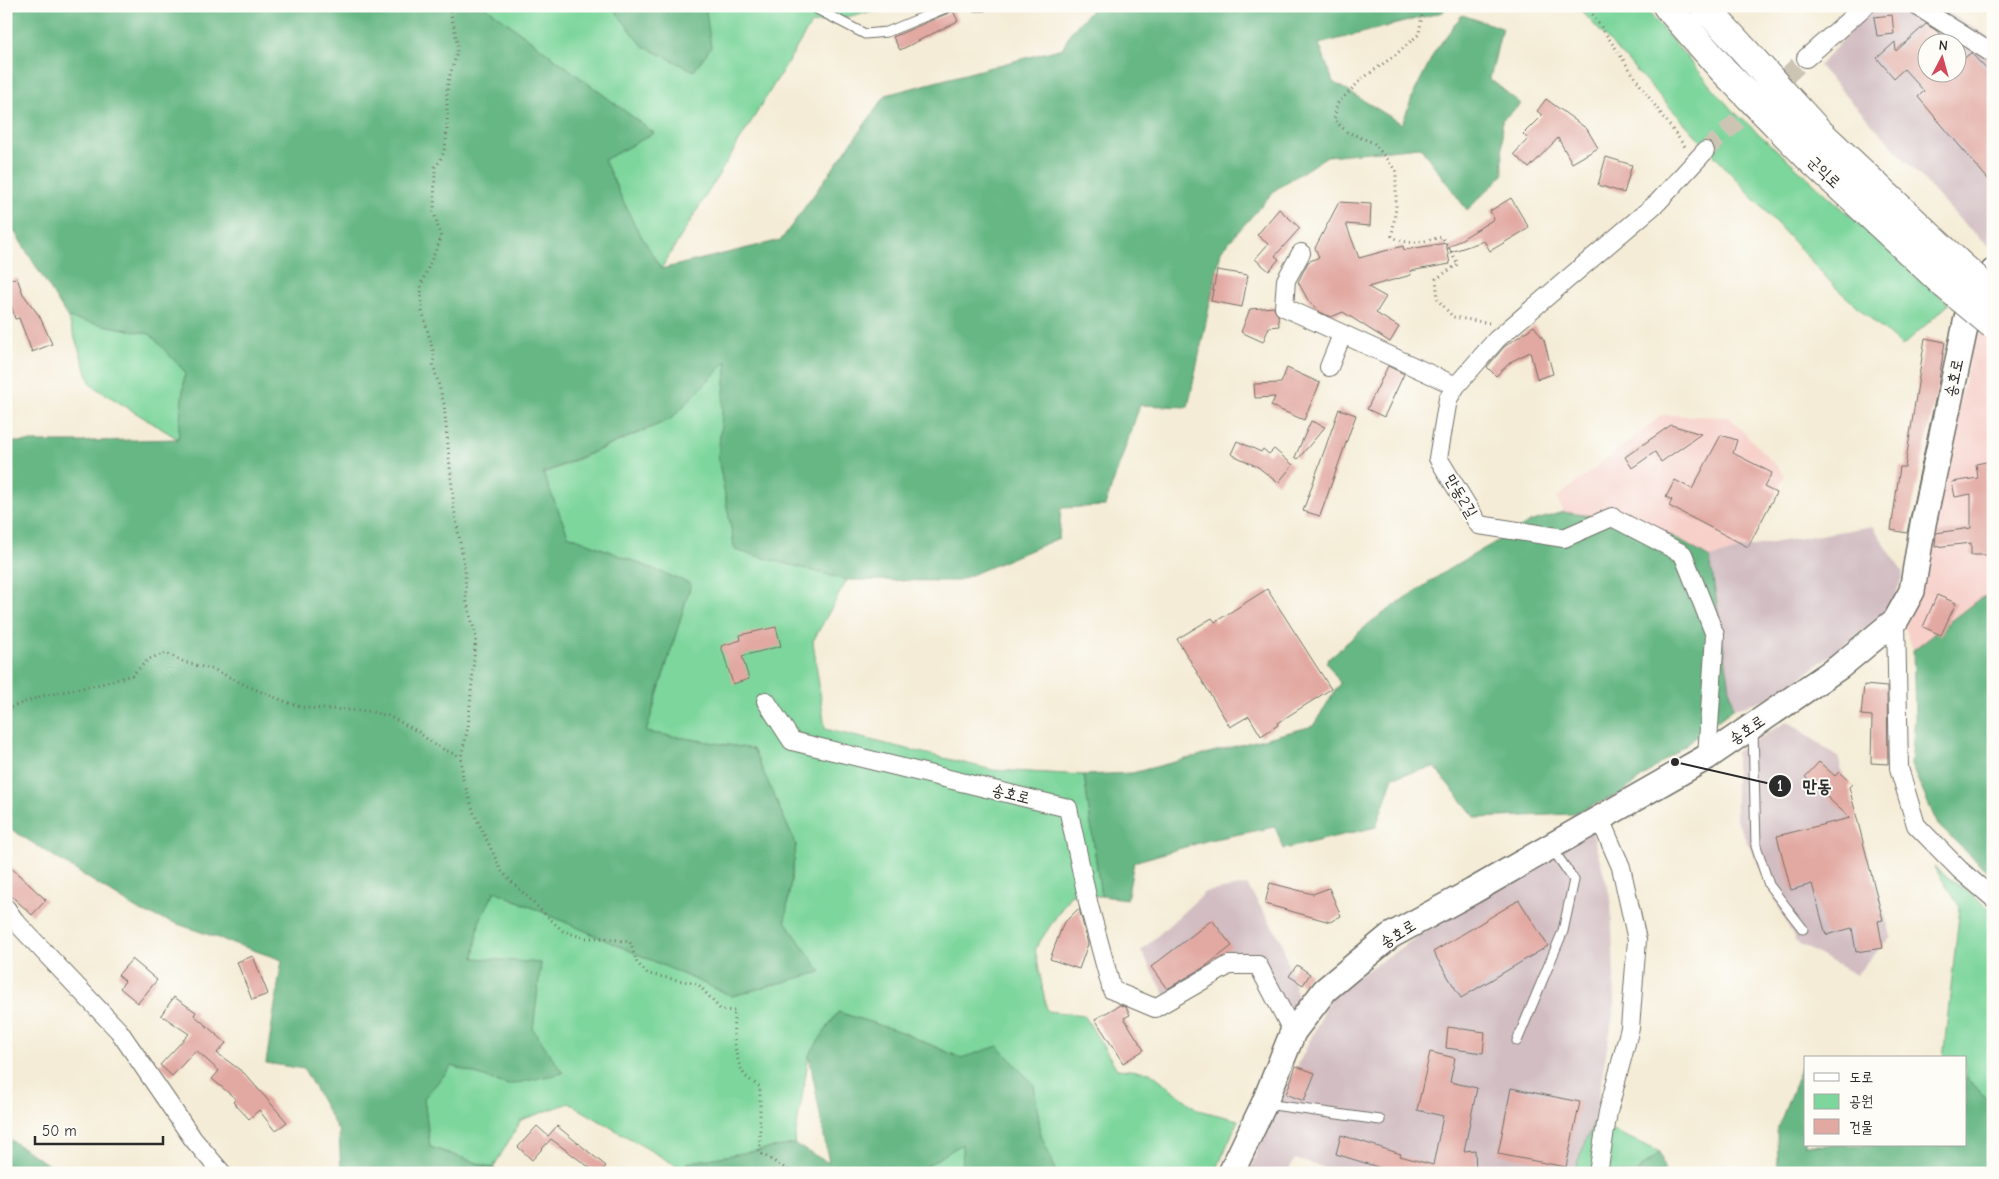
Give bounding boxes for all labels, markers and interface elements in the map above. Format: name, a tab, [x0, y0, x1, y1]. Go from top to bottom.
north arrow	[1916, 32, 1966, 82]
text: N	[1938, 37, 1949, 54]
street label: 군익로	[1804, 152, 1844, 192]
street label: 송호로	[1941, 357, 1967, 399]
street label: 만동2길	[1441, 471, 1481, 521]
street label: 송호로	[1726, 712, 1768, 748]
callout: 만동	[1768, 769, 1842, 802]
text: 만동	[1803, 776, 1831, 797]
text: 1	[1777, 777, 1783, 795]
street label: 송호로	[990, 781, 1032, 807]
street label: 송호로	[1377, 916, 1419, 952]
legend	[1804, 1056, 1966, 1146]
text: 도로	[1849, 1068, 1873, 1086]
text: 공원	[1849, 1092, 1873, 1110]
scale bar	[35, 1114, 162, 1146]
text: 건물	[1849, 1118, 1873, 1136]
text: 50 m	[42, 1122, 77, 1140]

